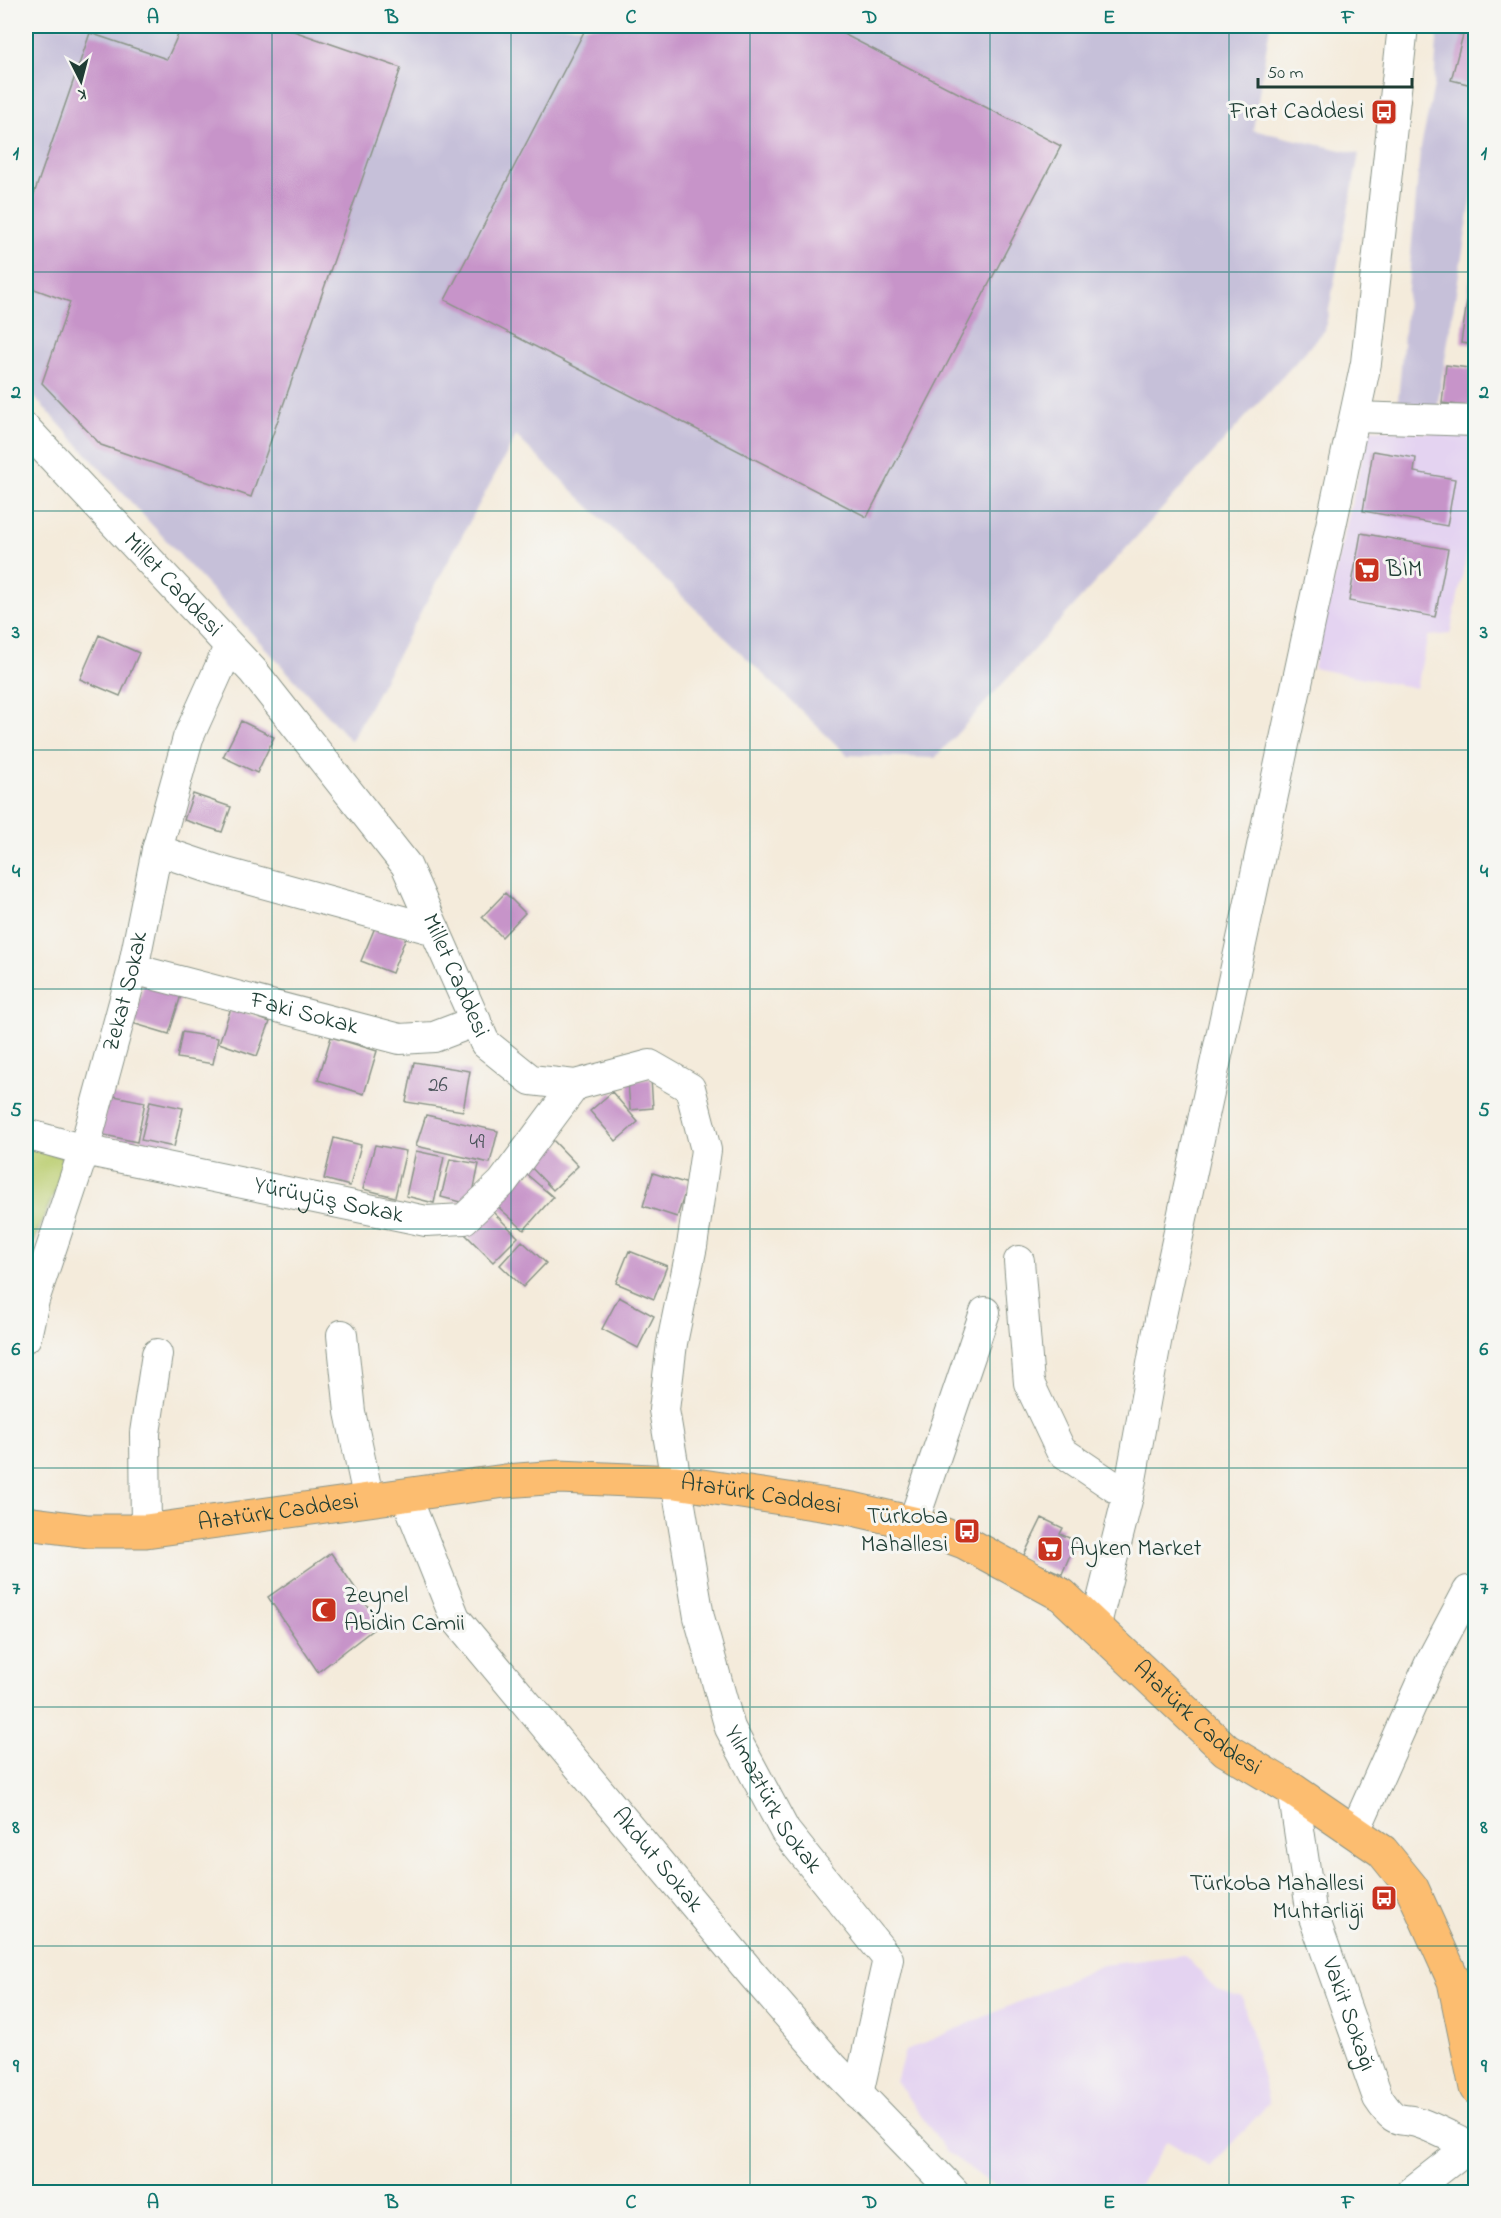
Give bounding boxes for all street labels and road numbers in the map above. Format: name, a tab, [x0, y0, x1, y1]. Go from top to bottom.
street label: Millet Caddesi	[114, 525, 230, 645]
street label: Millet Caddesi	[412, 908, 498, 1043]
street label: Zekat Sokak	[94, 928, 158, 1056]
street label: Faki Sokak	[245, 983, 363, 1045]
street label: Yürüyüş Sokak	[251, 1168, 407, 1233]
street label: Atatürk Caddesi	[678, 1465, 844, 1524]
street label: Atatürk Caddesi	[196, 1484, 361, 1541]
street label: Atatürk Caddesi	[1124, 1653, 1268, 1785]
street label: Yılmaztürk Sokak	[714, 1719, 831, 1882]
street label: Akdut Sokak	[603, 1800, 712, 1921]
street label: Vakit Sokağı	[1312, 1951, 1385, 2076]

